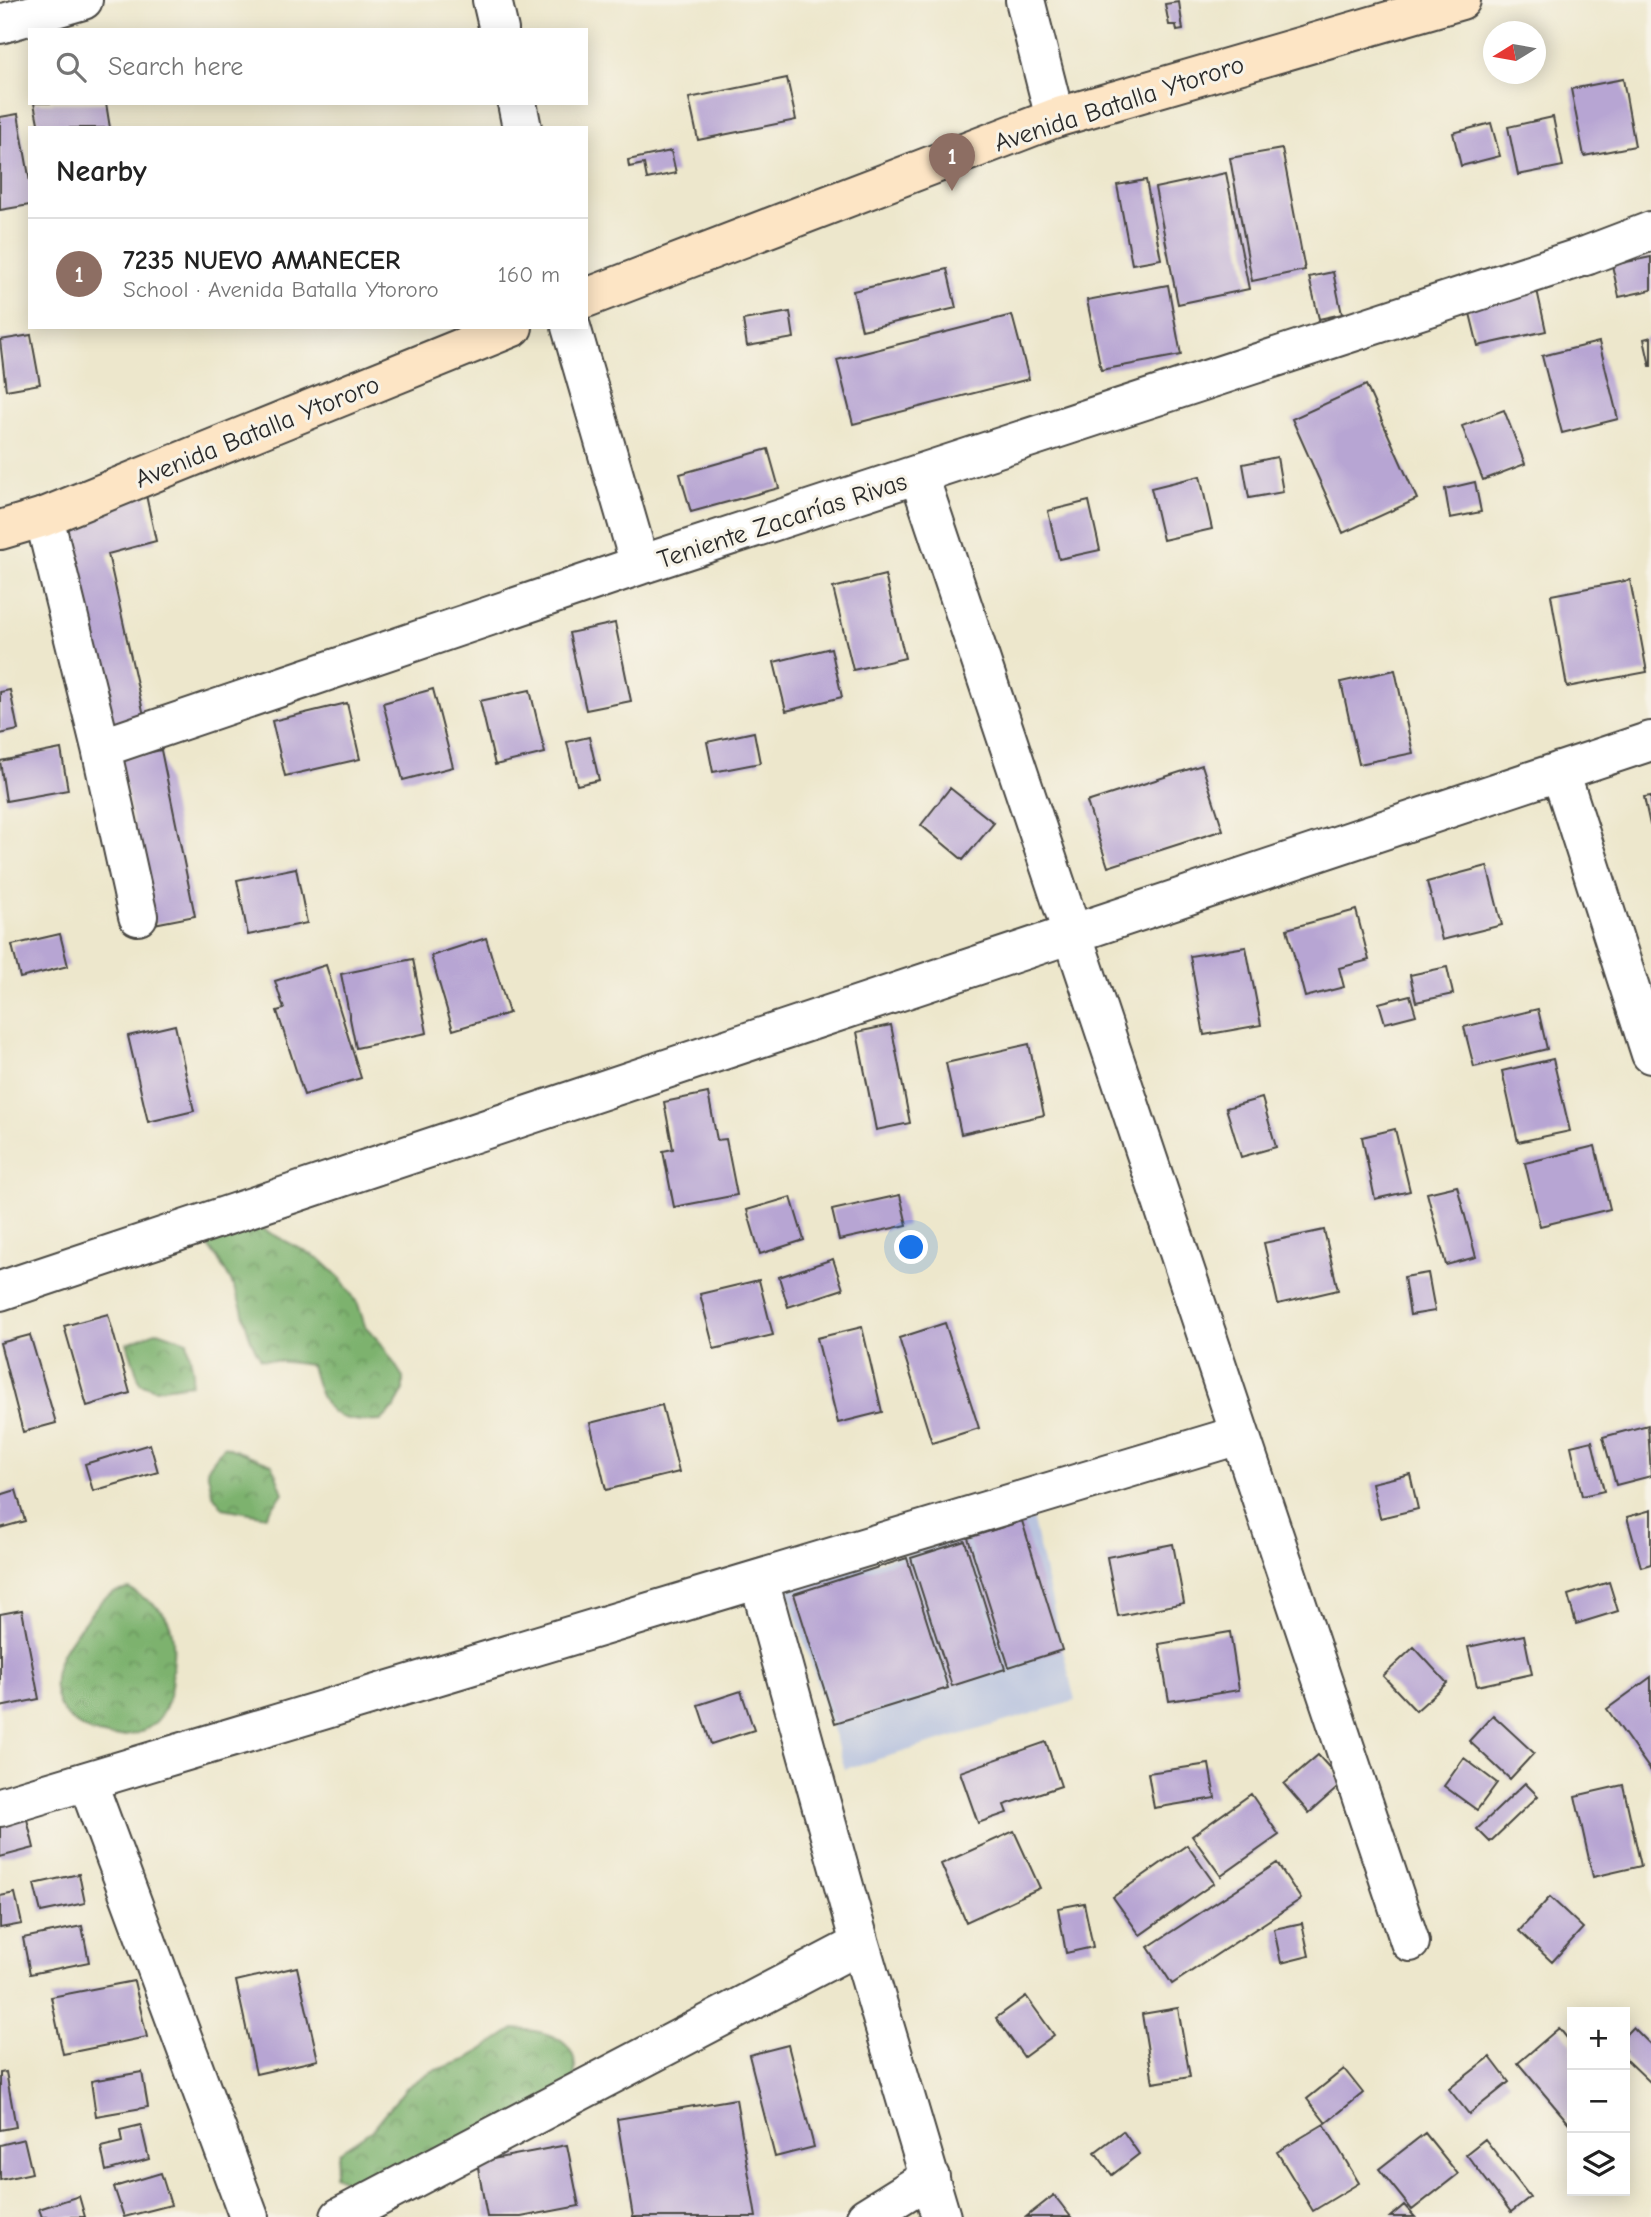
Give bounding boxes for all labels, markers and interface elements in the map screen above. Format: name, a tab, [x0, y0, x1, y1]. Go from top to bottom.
north arrow	[1483, 21, 1546, 84]
search box	[28, 28, 588, 105]
icon: search	[52, 48, 90, 86]
street label: Avenida Batalla Ytororo	[991, 49, 1248, 159]
text: Search here	[108, 52, 243, 82]
pin: 1	[929, 133, 975, 191]
text: Nearby	[56, 154, 147, 189]
text: 7235 NUEVO AMANECER	[123, 246, 400, 276]
text: 1	[74, 261, 84, 288]
text: 160 m	[498, 261, 560, 288]
text: School · Avenida Batalla Ytororo	[123, 276, 439, 303]
street label: Avenida Batalla Ytororo	[131, 369, 384, 495]
street label: Teniente Zacarías Rivas	[654, 466, 911, 575]
your location	[894, 1230, 928, 1264]
map controls	[1567, 2007, 1630, 2196]
button: +	[1567, 2007, 1630, 2070]
button: −	[1567, 2070, 1630, 2133]
button: layers	[1567, 2133, 1630, 2196]

